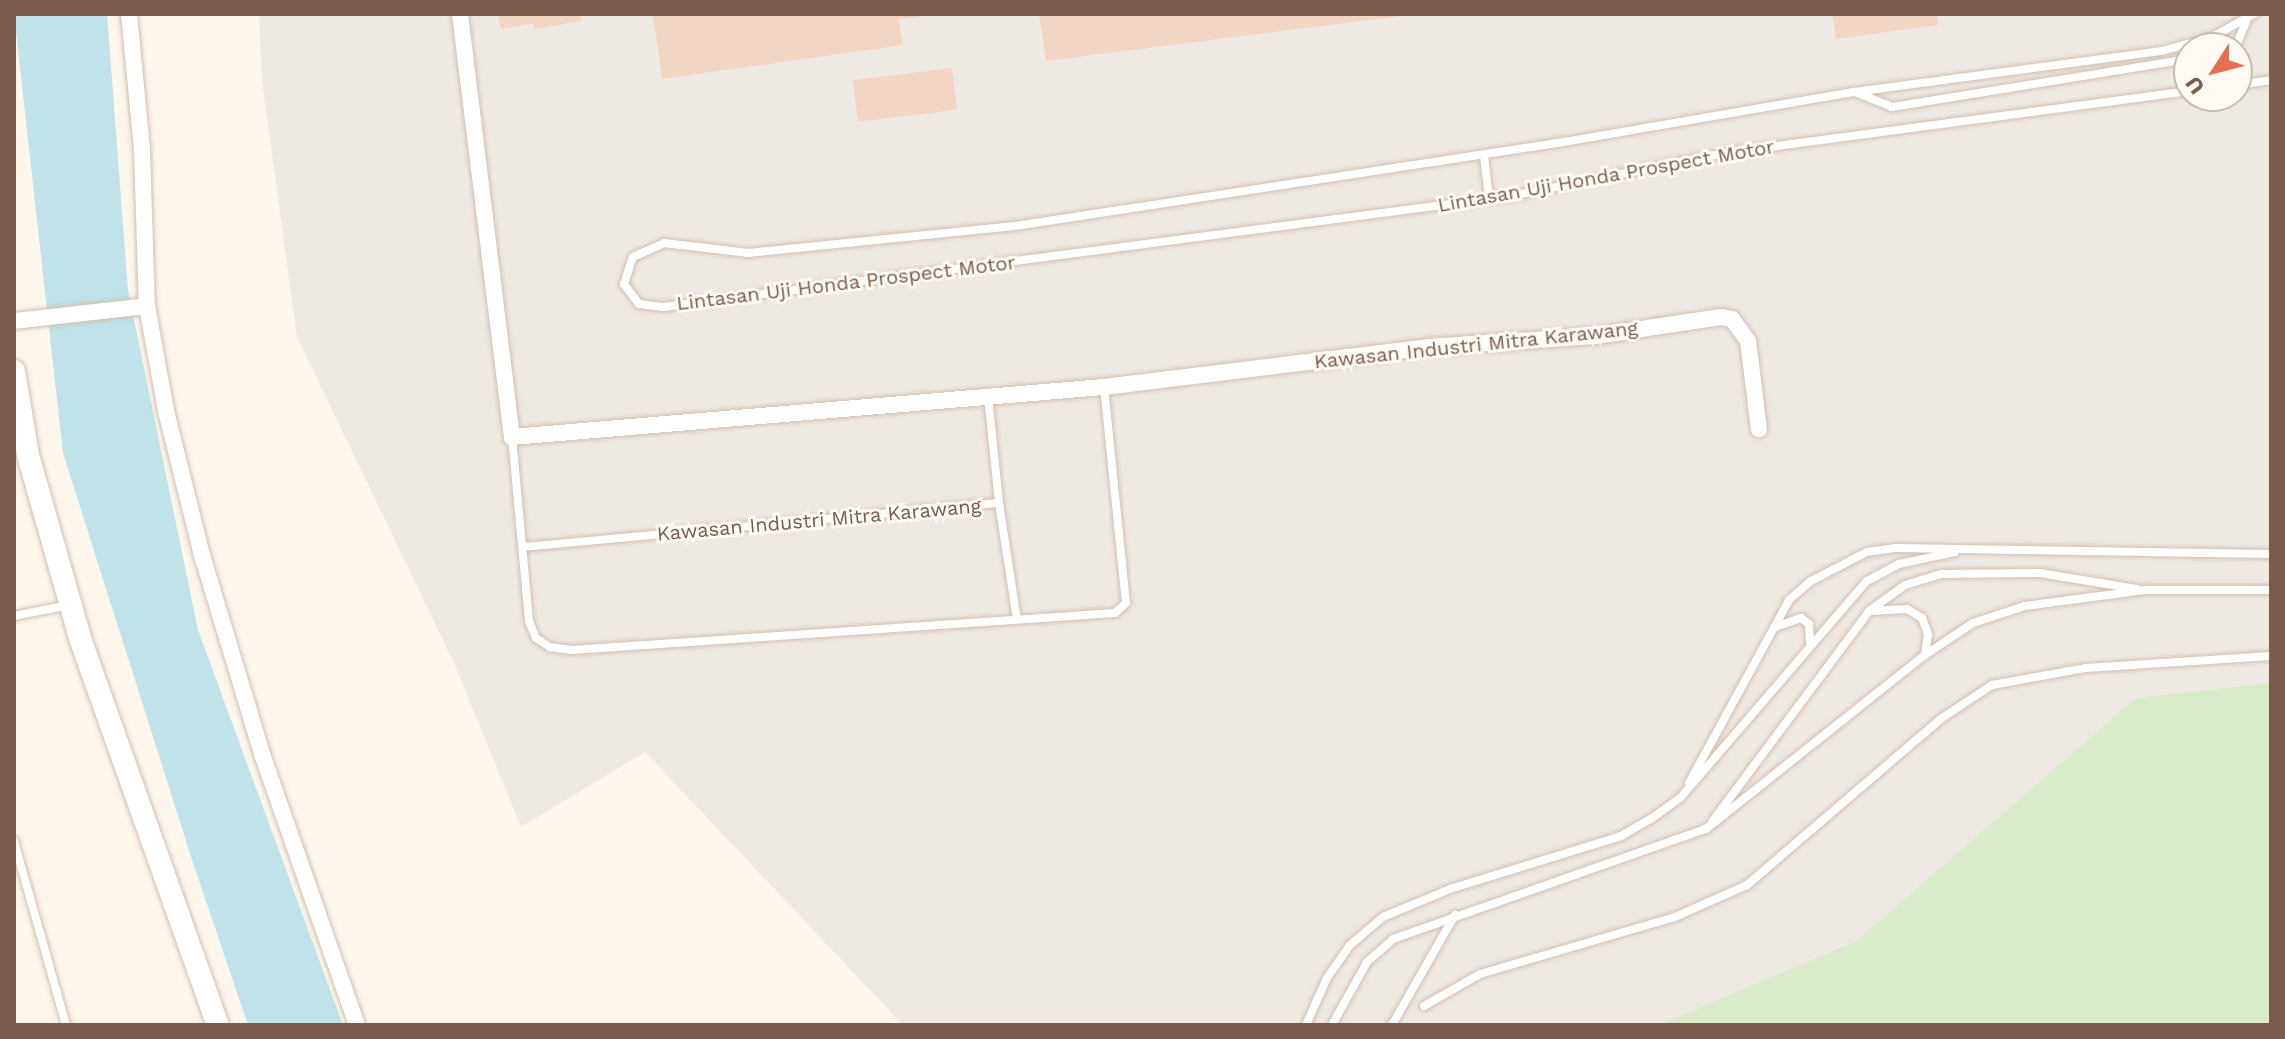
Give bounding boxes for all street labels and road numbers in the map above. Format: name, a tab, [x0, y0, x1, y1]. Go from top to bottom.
street label: Lintasan Uji Honda Prospect Motor	[1436, 135, 1776, 217]
street label: Lintasan Uji Honda Prospect Motor	[675, 250, 1017, 316]
street label: Kawasan Industri Mitra Karawang	[1313, 316, 1639, 374]
street label: Kawasan Industri Mitra Karawang	[656, 494, 982, 546]

